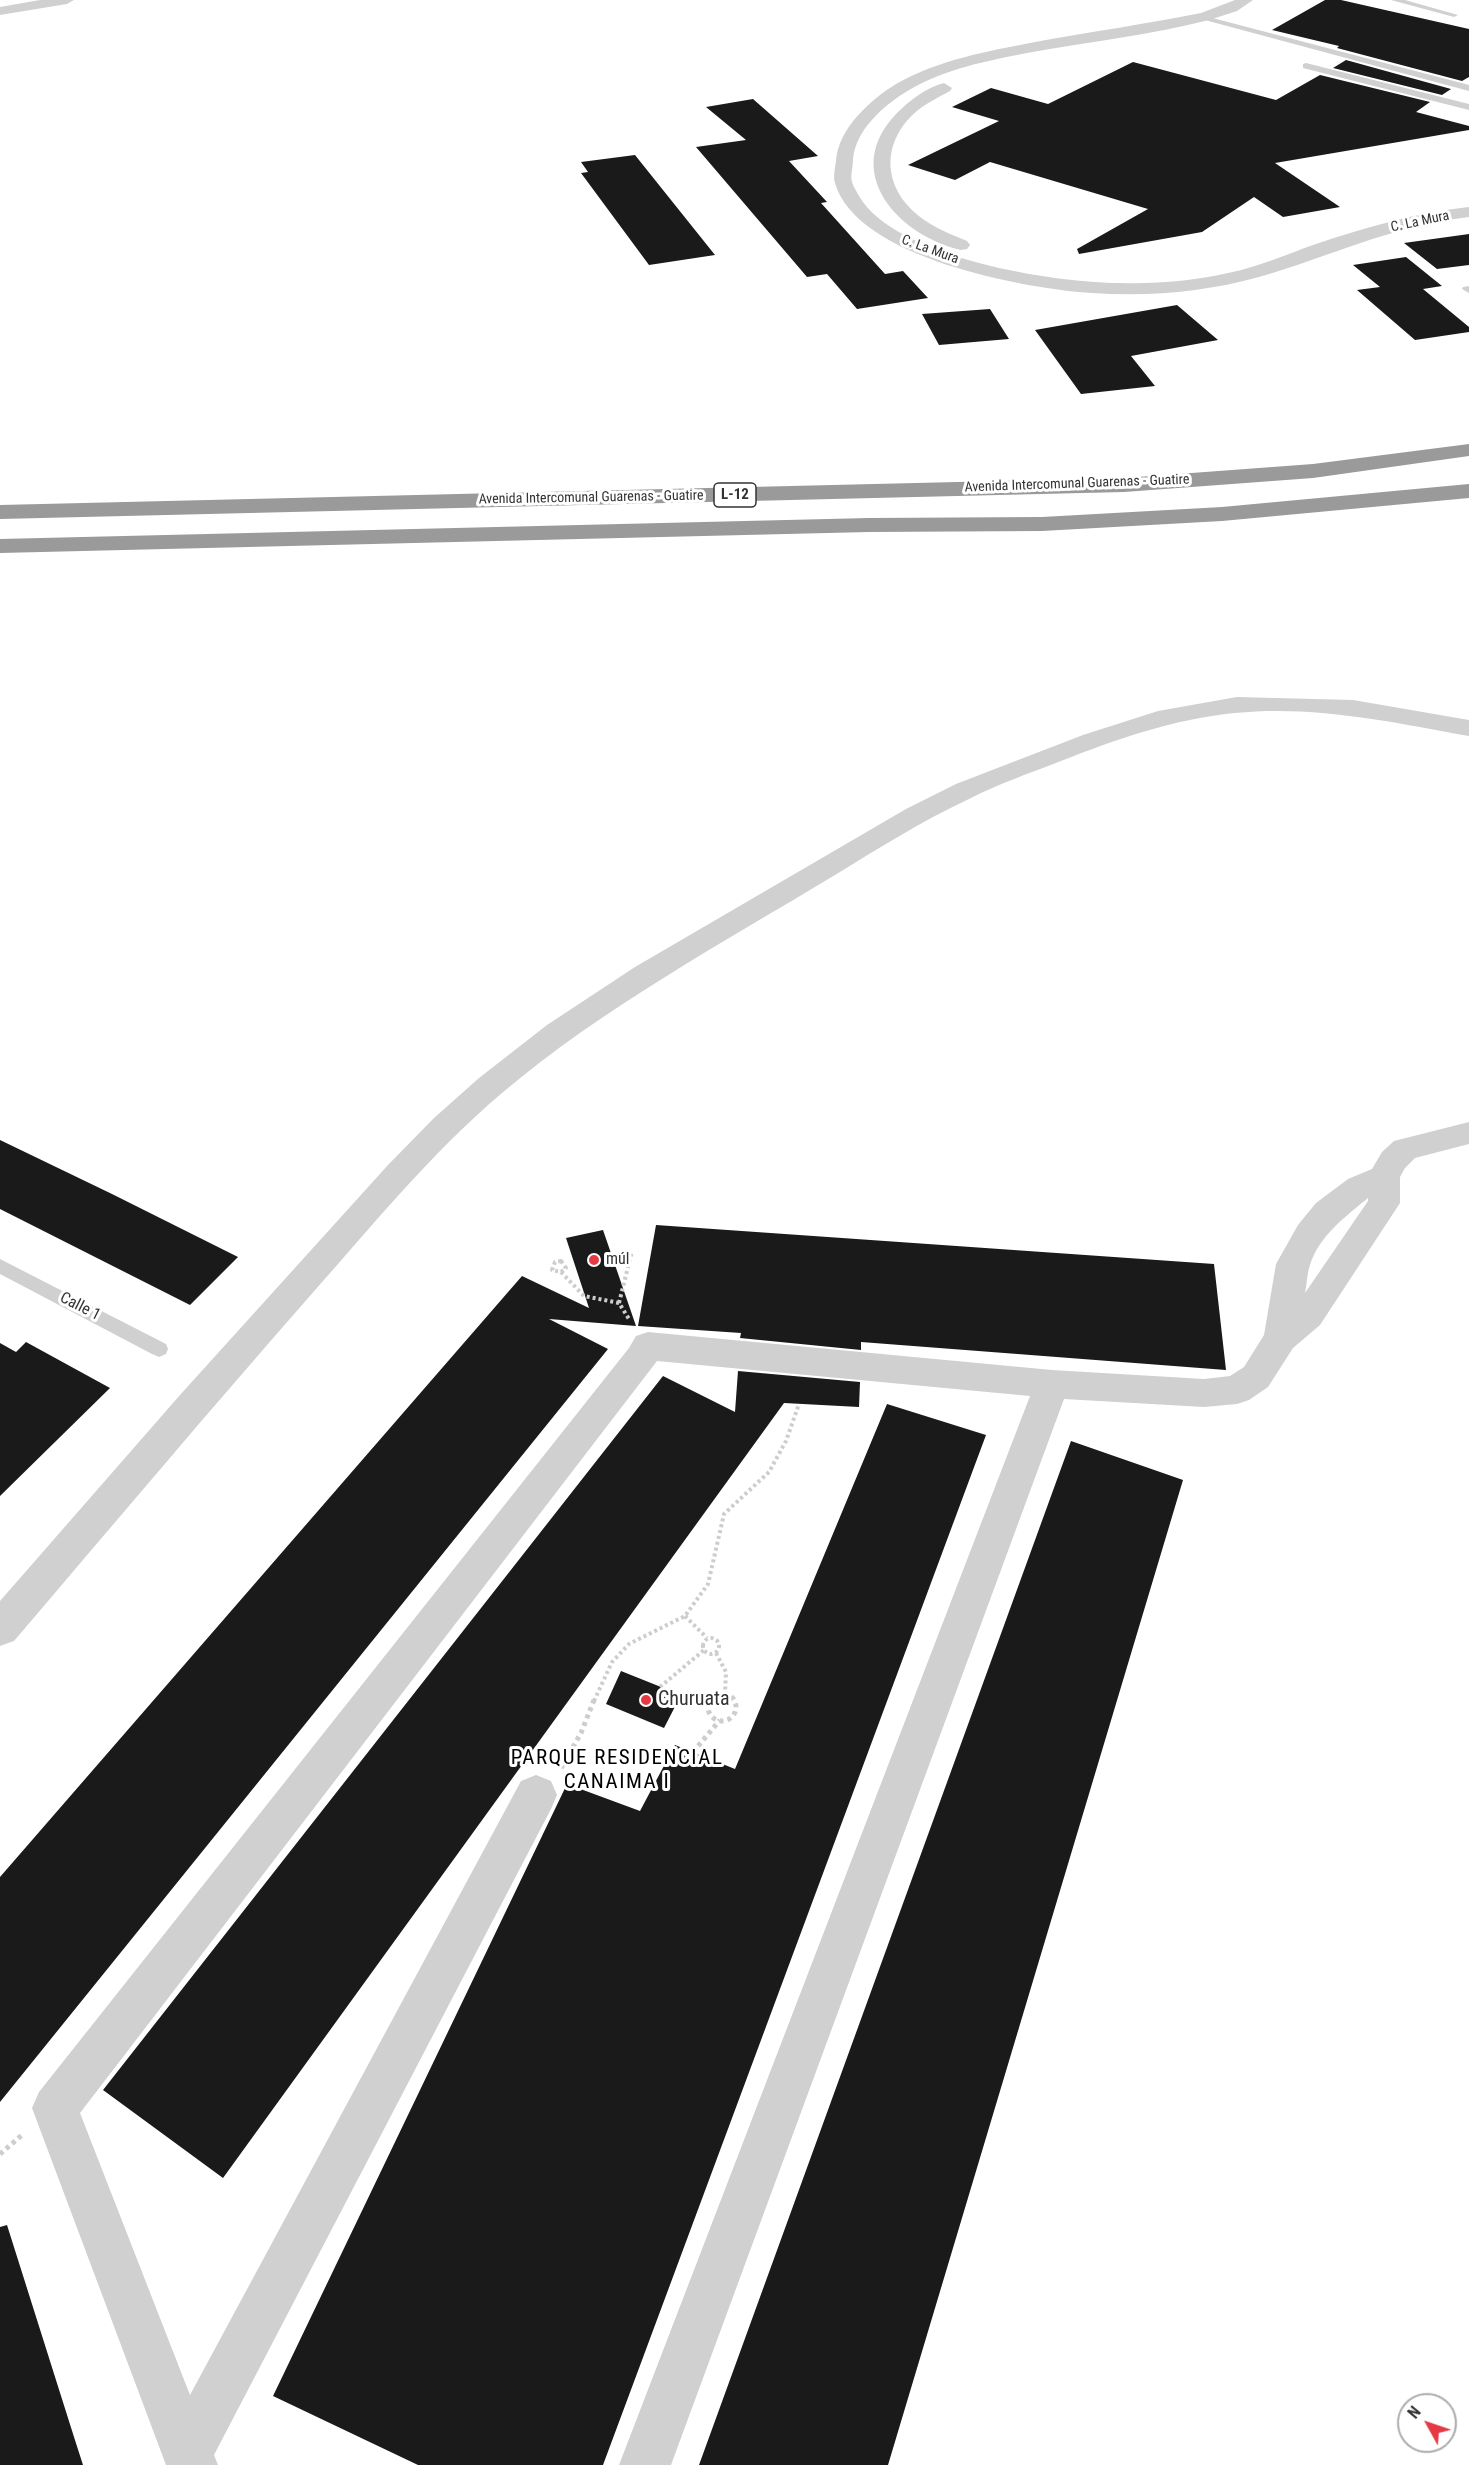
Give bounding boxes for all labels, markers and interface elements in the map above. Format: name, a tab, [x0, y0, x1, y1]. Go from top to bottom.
street label: C. La Mura	[1389, 208, 1451, 236]
street label: C. La Mura	[899, 232, 961, 268]
street label: Avenida Intercomunal Guarenas - Guatire	[964, 472, 1190, 496]
road number: L-12	[714, 483, 756, 507]
street label: Avenida Intercomunal Guarenas - Guatire	[478, 488, 704, 508]
place label: múl	[606, 1250, 629, 1270]
marker: múl	[587, 1253, 601, 1267]
street label: Calle 1	[56, 1289, 104, 1325]
place label: Churuata	[658, 1688, 730, 1712]
marker: Churuata	[639, 1693, 653, 1707]
district label: PARQUE RESIDENCIAL CANAIMA I	[511, 1746, 723, 1796]
north arrow	[1397, 2393, 1457, 2453]
text: N	[1404, 2403, 1425, 2422]

